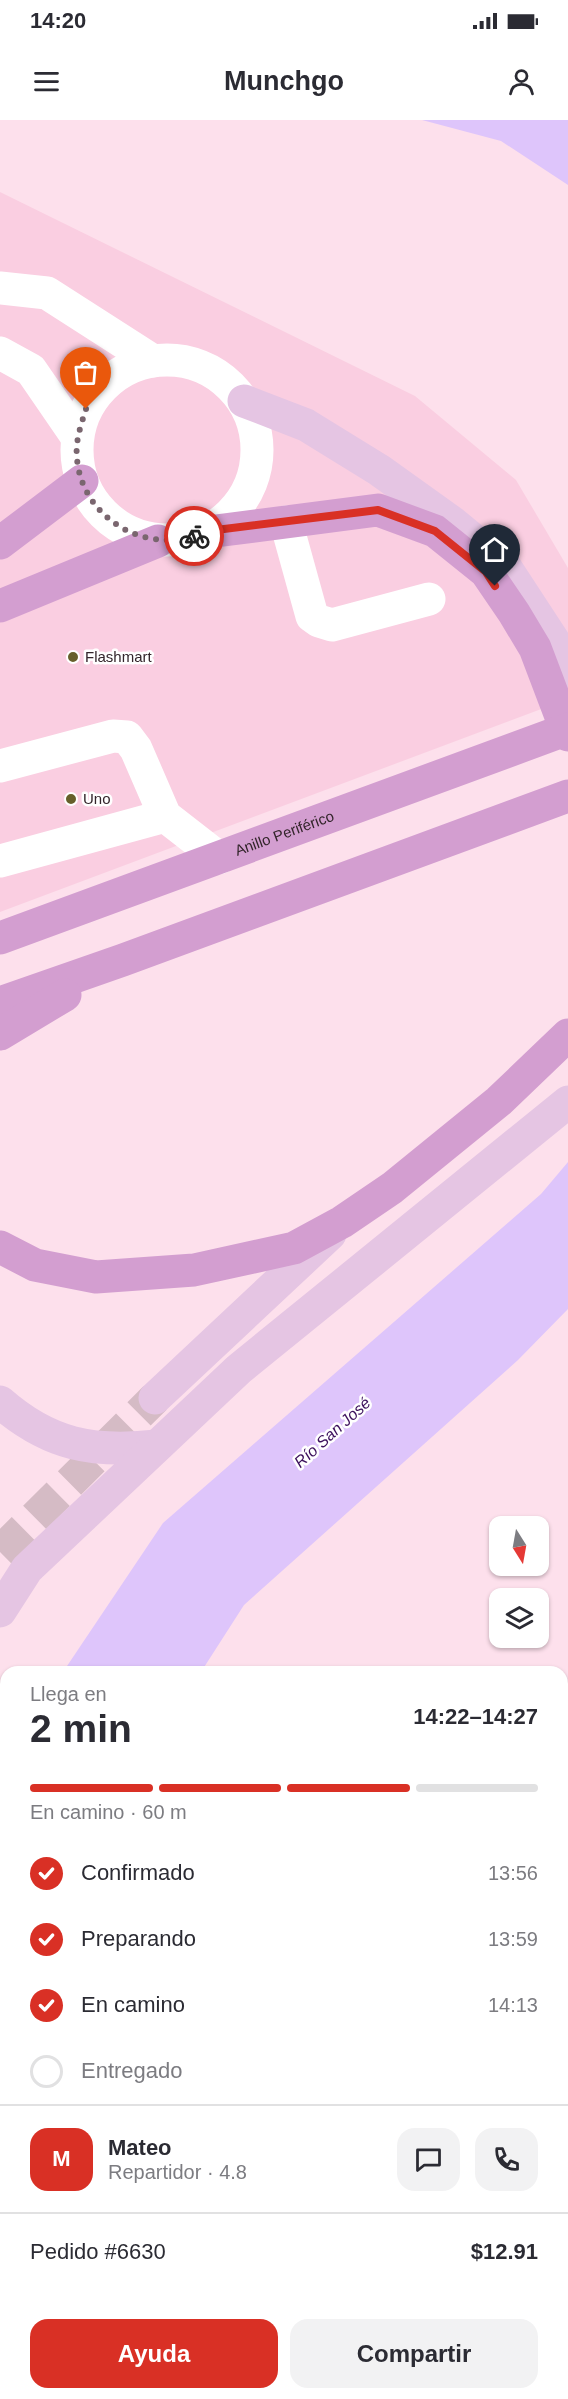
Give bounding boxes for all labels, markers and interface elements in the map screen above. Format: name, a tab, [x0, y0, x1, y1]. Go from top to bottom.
text: 14:20	[30, 8, 86, 33]
icon: menu	[30, 65, 63, 98]
icon: person	[505, 65, 538, 98]
text: Munchgo	[224, 66, 344, 96]
pin	[60, 347, 111, 409]
icon: bag	[69, 356, 102, 389]
courier	[164, 506, 224, 566]
icon: bike	[178, 520, 211, 553]
pin	[469, 524, 520, 586]
icon: home	[478, 533, 511, 566]
place label: Flashmart	[85, 648, 153, 665]
marker: Flashmart	[66, 650, 80, 664]
place label: Uno	[83, 790, 111, 807]
marker: Uno	[64, 792, 78, 806]
street label: Anillo Periférico	[232, 807, 336, 859]
water label: Río San José	[291, 1394, 374, 1471]
north arrow	[489, 1516, 549, 1576]
map controls	[489, 1516, 549, 1648]
button: layers	[489, 1588, 549, 1648]
text: Llega en	[30, 1683, 107, 1705]
text: 14:22–14:27	[413, 1704, 538, 1729]
text: 2 min	[30, 1707, 132, 1750]
text: En camino · 60 m	[30, 1801, 187, 1823]
icon: check	[30, 1857, 63, 1890]
text: Confirmado	[81, 1860, 195, 1885]
text: 13:56	[488, 1862, 538, 1884]
icon: check	[30, 1923, 63, 1956]
text: Preparando	[81, 1926, 196, 1951]
text: 13:59	[488, 1928, 538, 1950]
icon: check	[30, 1989, 63, 2022]
text: En camino	[81, 1992, 185, 2017]
text: 14:13	[488, 1994, 538, 2016]
text: Entregado	[81, 2058, 183, 2083]
button: chat	[397, 2128, 460, 2191]
button: phone	[475, 2128, 538, 2191]
text: Mateo	[108, 2135, 172, 2160]
text: M	[52, 2146, 71, 2171]
text: Repartidor · 4.8	[108, 2161, 247, 2183]
text: Pedido #6630	[30, 2239, 166, 2264]
text: $12.91	[471, 2239, 538, 2264]
button: Ayuda	[30, 2319, 278, 2388]
button: Compartir	[290, 2319, 538, 2388]

